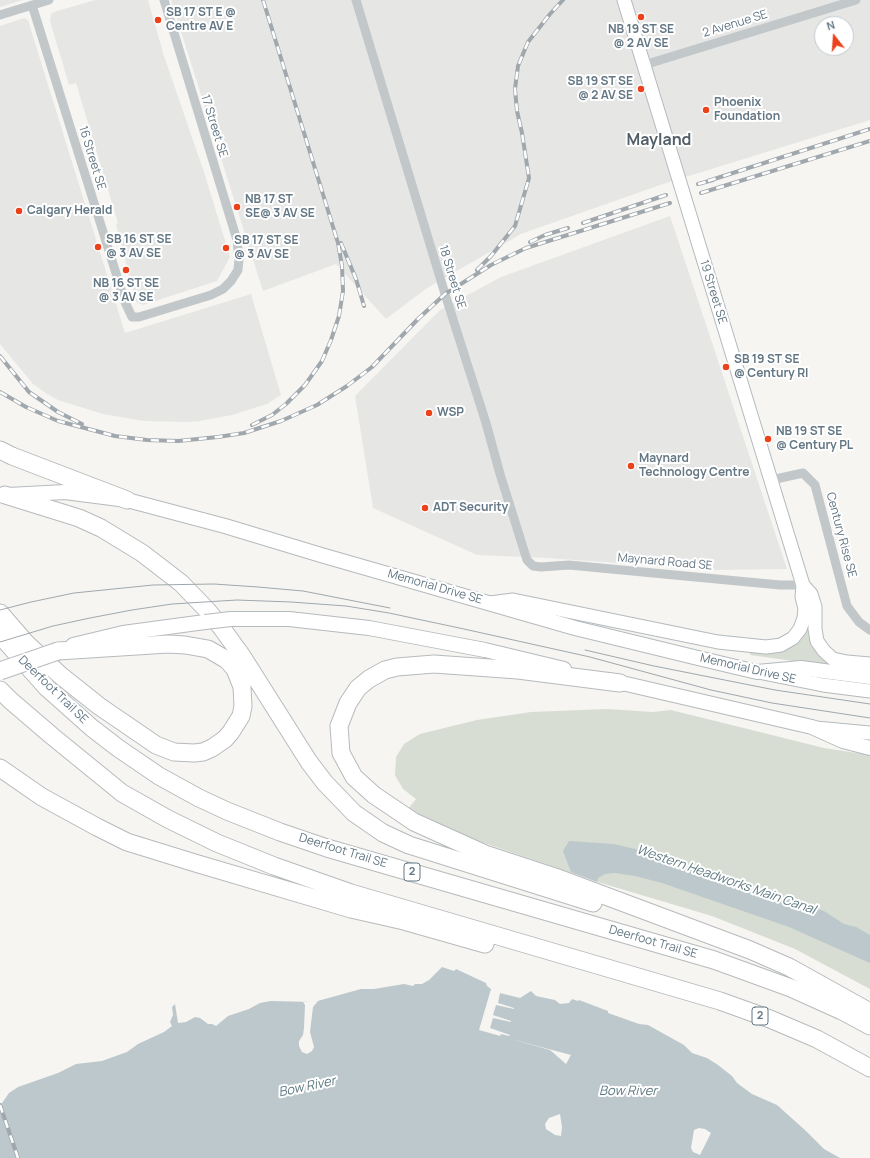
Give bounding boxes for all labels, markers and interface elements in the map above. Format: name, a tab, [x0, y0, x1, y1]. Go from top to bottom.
place label: SB 17 ST E @ Centre AV E	[166, 6, 236, 34]
street label: 2 Avenue SE	[701, 7, 769, 41]
marker: NB 19 ST SE @ 2 AV SE	[636, 12, 646, 22]
marker: SB 17 ST E @ Centre AV E	[153, 15, 163, 25]
north arrow	[814, 16, 854, 56]
text: N	[825, 17, 837, 33]
place label: NB 19 ST SE @ 2 AV SE	[608, 23, 674, 51]
place label: SB 19 ST SE @ 2 AV SE	[568, 75, 633, 103]
marker: SB 19 ST SE @ 2 AV SE	[636, 84, 646, 94]
street label: 17 Street SE	[198, 93, 230, 159]
place label: Phoenix Foundation	[714, 96, 780, 124]
marker: Phoenix Foundation	[701, 105, 711, 115]
street label: 16 Street SE	[75, 124, 109, 192]
district label: Mayland	[627, 131, 691, 151]
place label: NB 17 ST SE@ 3 AV SE	[245, 193, 315, 221]
marker: NB 17 ST SE@ 3 AV SE	[232, 202, 242, 212]
place label: Calgary Herald	[27, 204, 112, 218]
marker: Calgary Herald	[14, 206, 24, 216]
place label: SB 16 ST SE @ 3 AV SE	[106, 233, 171, 261]
place label: SB 17 ST SE @ 3 AV SE	[234, 234, 298, 262]
marker: SB 16 ST SE @ 3 AV SE	[93, 242, 103, 252]
marker: SB 17 ST SE @ 3 AV SE	[221, 243, 231, 253]
street label: 18 Street SE	[435, 243, 469, 311]
street label: 19 Street SE	[696, 258, 730, 326]
marker: NB 16 ST SE @ 3 AV SE	[121, 265, 131, 275]
place label: NB 16 ST SE @ 3 AV SE	[93, 277, 159, 305]
place label: SB 19 ST SE @ Century RI	[734, 353, 808, 381]
marker: SB 19 ST SE @ Century RI	[721, 362, 731, 372]
place label: WSP	[437, 406, 464, 420]
marker: WSP	[424, 408, 434, 418]
place label: NB 19 ST SE @ Century PL	[776, 425, 853, 453]
marker: NB 19 ST SE @ Century PL	[763, 434, 773, 444]
place label: Maynard Technology Centre	[639, 452, 750, 480]
marker: Maynard Technology Centre	[626, 461, 636, 471]
street label: Century Rise SE	[823, 491, 859, 579]
place label: ADT Security	[433, 501, 508, 515]
marker: ADT Security	[420, 503, 430, 513]
street label: Maynard Road SE	[617, 551, 713, 573]
street label: Memorial Drive SE	[386, 567, 484, 607]
street label: Memorial Drive SE	[699, 651, 797, 687]
street label: Deerfoot Trail SE	[15, 653, 91, 727]
street label: Deerfoot Trail SE	[297, 831, 389, 871]
water label: Western Headworks Main Canal	[634, 842, 818, 918]
road number: 2	[404, 863, 420, 881]
street label: Deerfoot Trail SE	[607, 922, 699, 962]
road number: 2	[752, 1007, 768, 1025]
water label: Bow River	[277, 1073, 337, 1101]
water label: Bow River	[599, 1083, 657, 1099]

